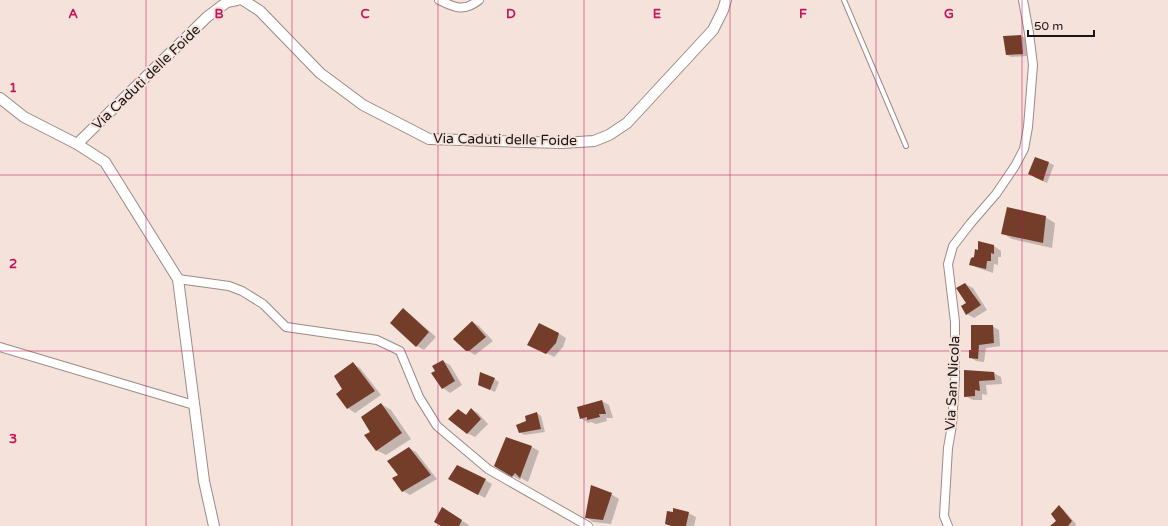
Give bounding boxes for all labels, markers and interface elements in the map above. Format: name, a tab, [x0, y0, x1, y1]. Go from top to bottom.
text: A	[68, 6, 78, 22]
text: B	[214, 6, 224, 22]
text: C	[360, 6, 370, 22]
text: D	[506, 6, 516, 22]
text: E	[653, 6, 661, 22]
text: F	[799, 6, 807, 22]
text: G	[944, 6, 954, 22]
scale bar	[1028, 12, 1094, 38]
text: 50 m	[1034, 19, 1063, 33]
street label: Via Caduti delle Foide	[89, 21, 204, 133]
text: 1	[9, 80, 17, 96]
street label: Via Caduti delle Foide	[433, 130, 577, 149]
text: 2	[9, 256, 17, 272]
street label: Via San Nicola	[942, 335, 963, 431]
text: 3	[9, 431, 17, 447]

